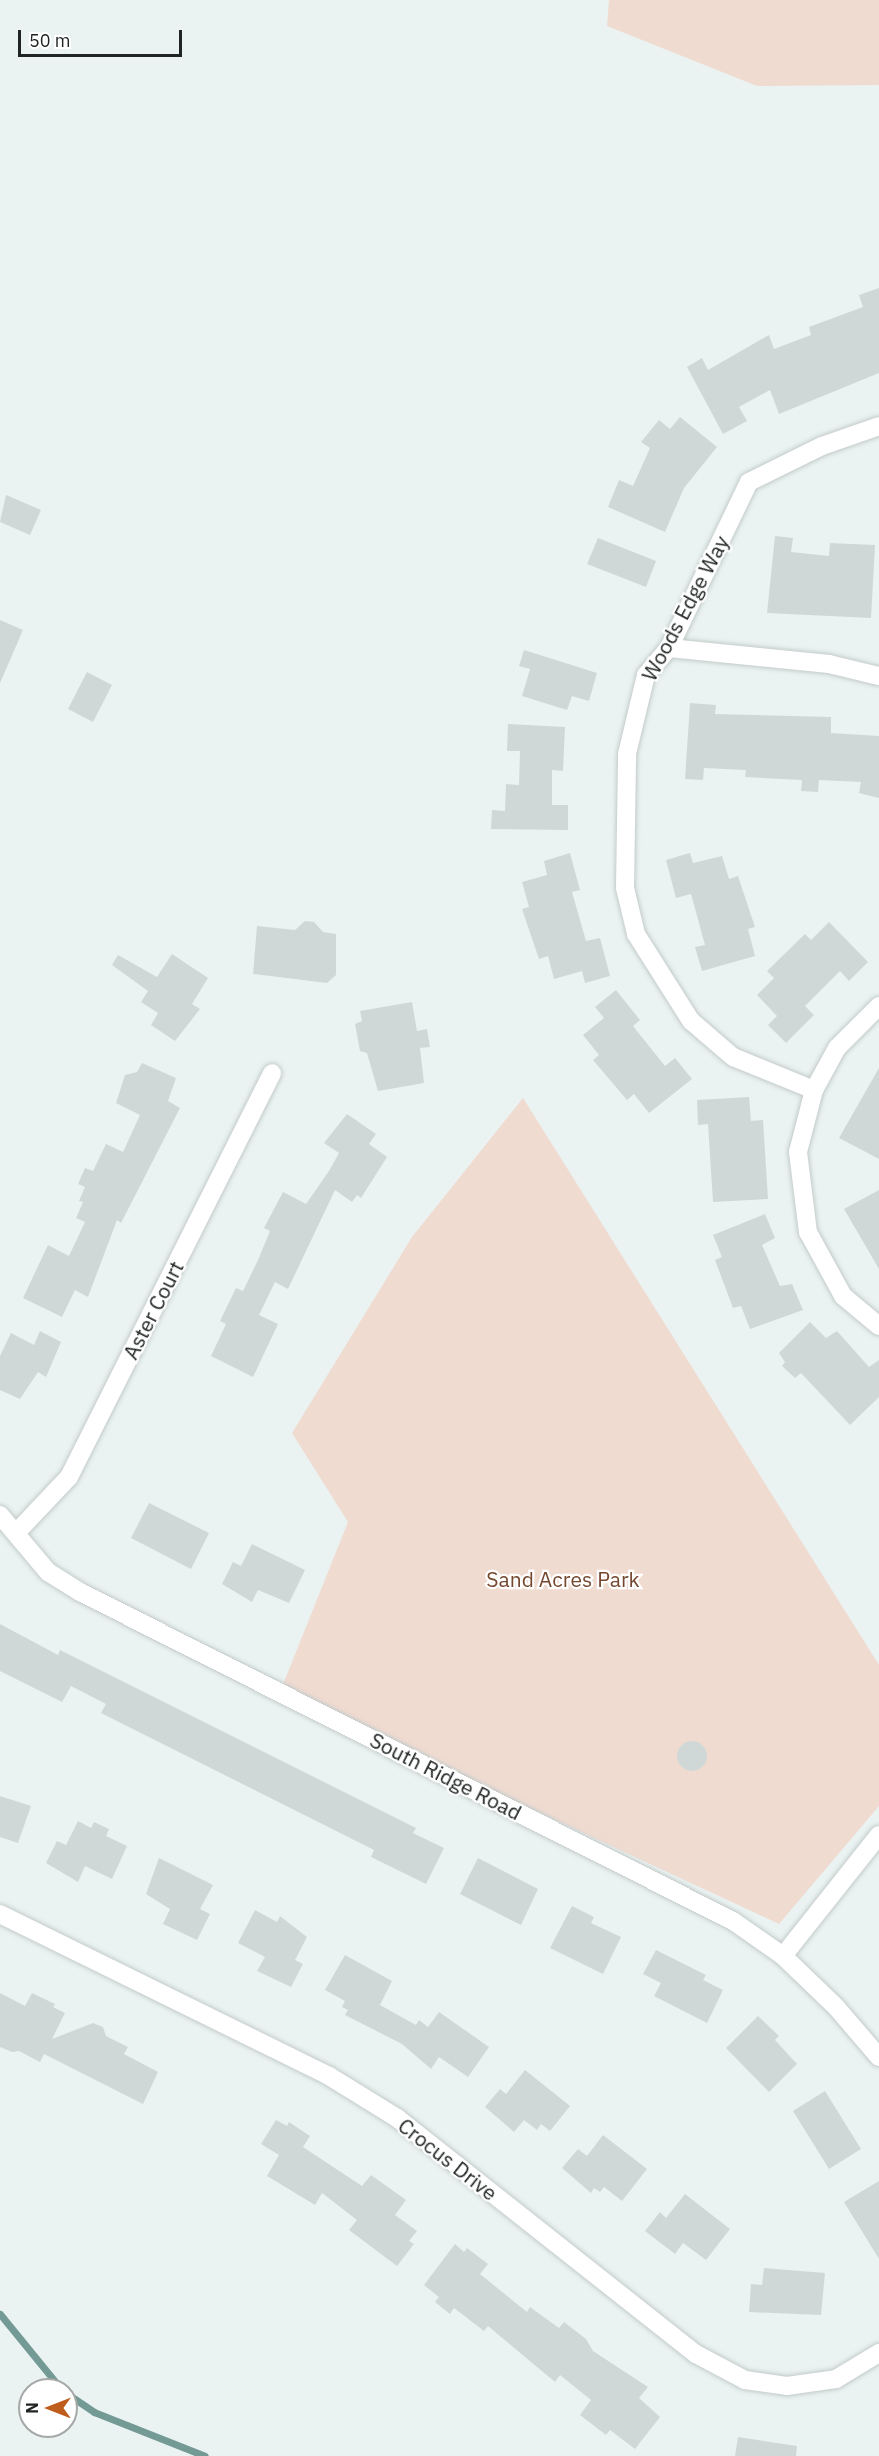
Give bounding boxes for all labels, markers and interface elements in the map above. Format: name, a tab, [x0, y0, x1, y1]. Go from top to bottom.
scale bar	[21, 18, 184, 56]
text: 50 m	[29, 29, 71, 52]
street label: Woods Edge Way	[636, 531, 734, 685]
street label: Aster Court	[118, 1257, 188, 1363]
park label: Sand Acres Park	[486, 1566, 640, 1592]
street label: South Ridge Road	[366, 1727, 526, 1825]
street label: Crocus Drive	[393, 2112, 503, 2206]
north arrow	[18, 2378, 78, 2438]
text: N	[22, 2402, 42, 2414]

